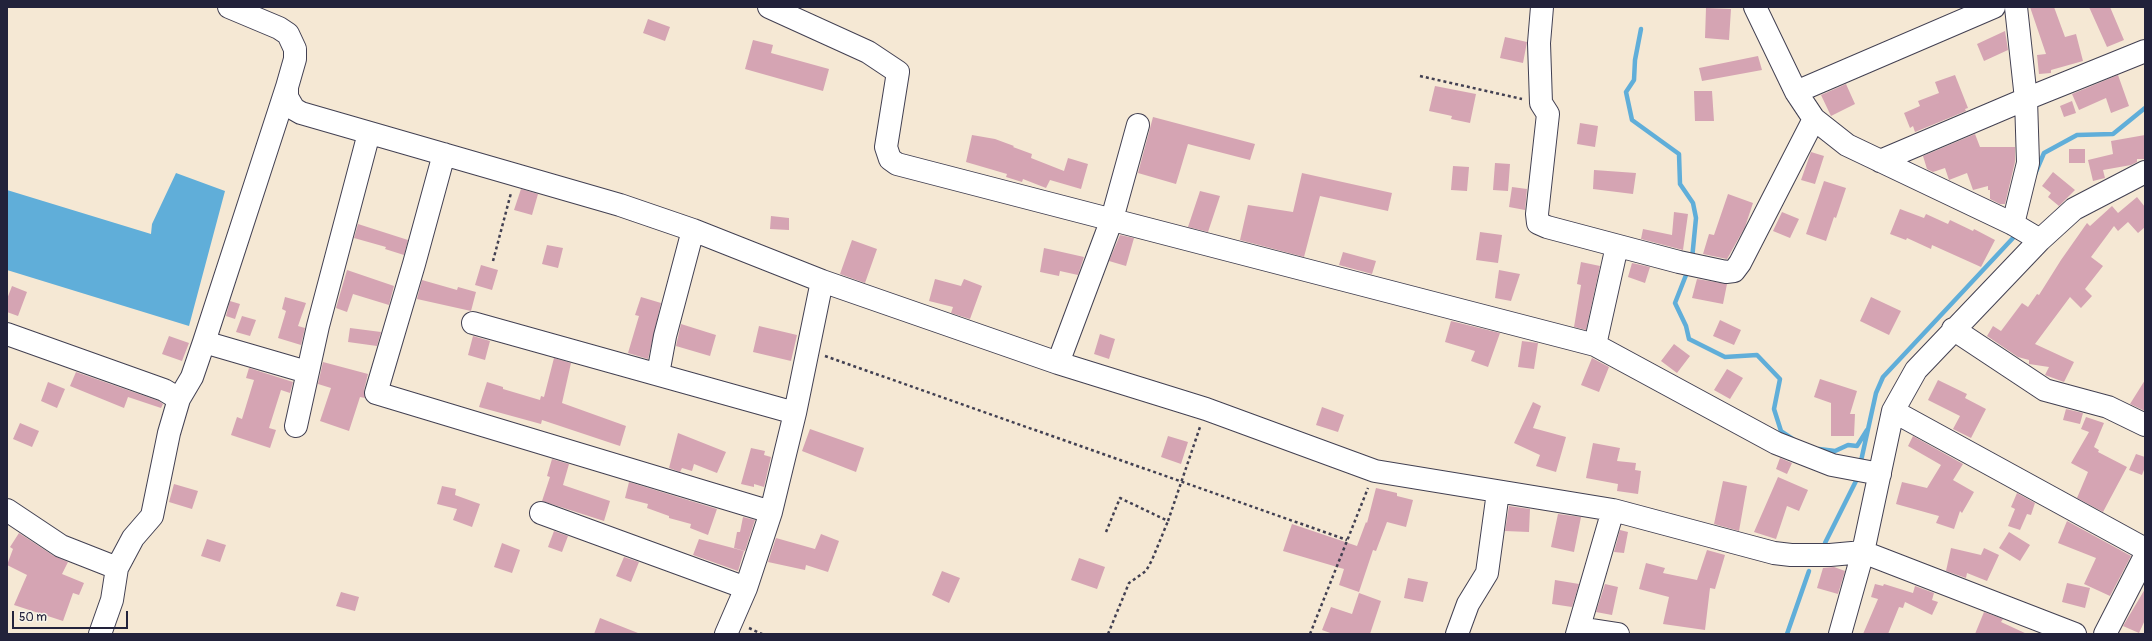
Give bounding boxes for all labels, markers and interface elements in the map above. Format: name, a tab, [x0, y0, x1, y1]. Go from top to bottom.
scale bar	[14, 603, 130, 629]
text: 50 m	[19, 610, 47, 625]

